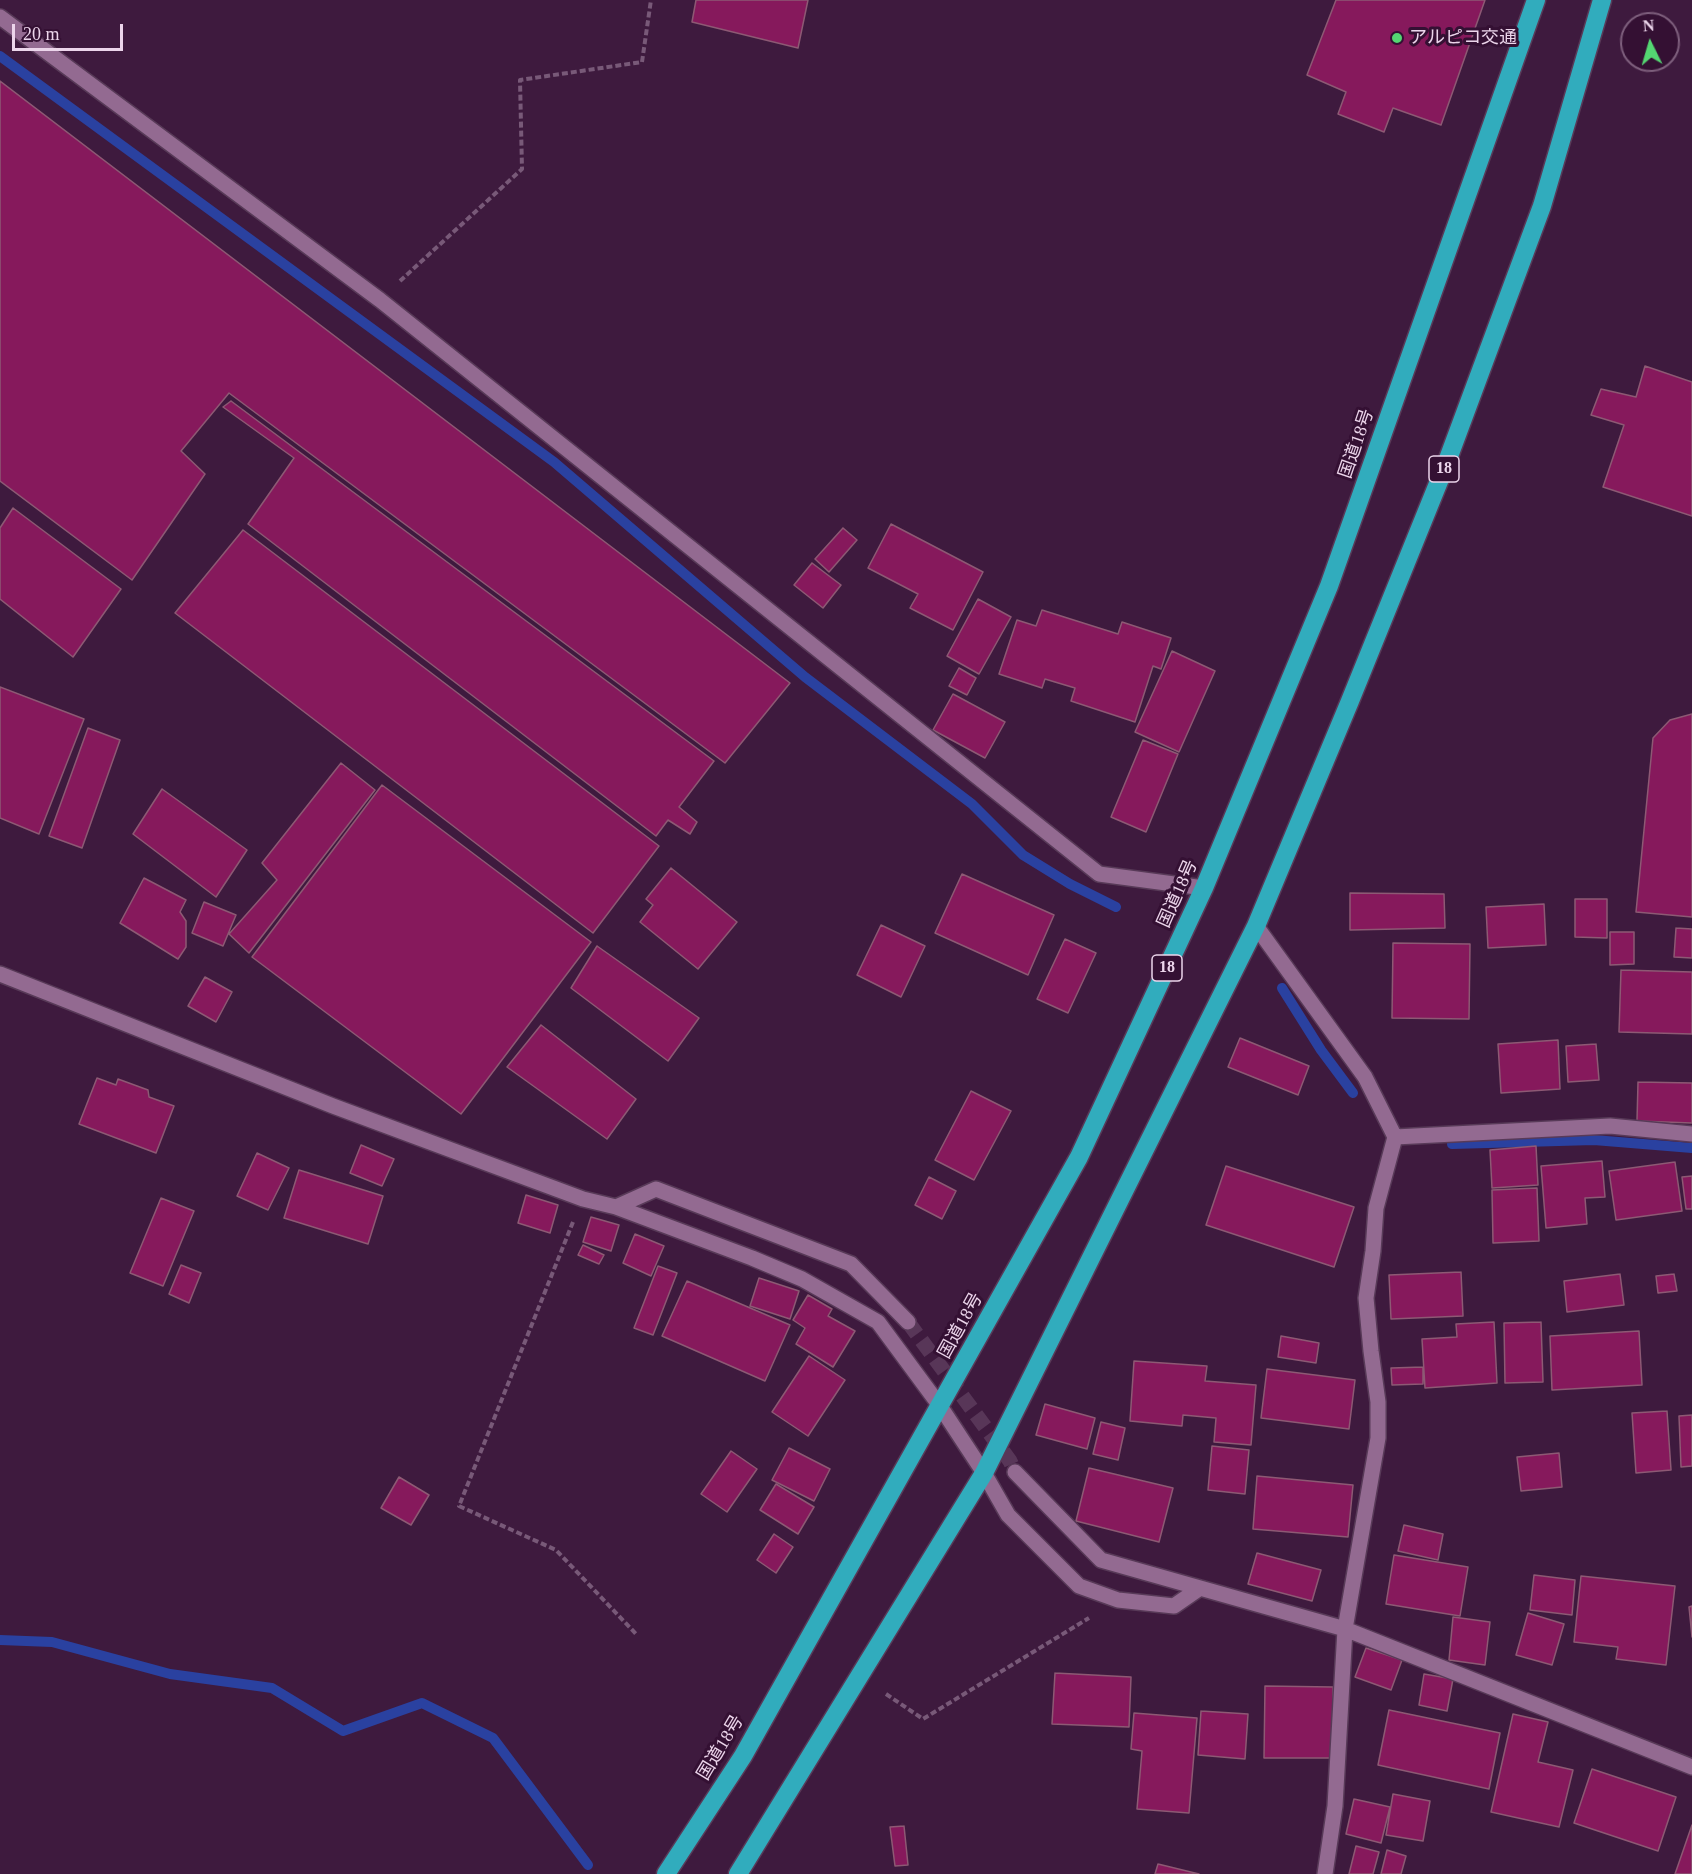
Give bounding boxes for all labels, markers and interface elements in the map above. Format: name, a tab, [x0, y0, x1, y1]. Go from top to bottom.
scale bar	[15, 12, 126, 50]
north arrow	[1620, 12, 1680, 72]
text: N	[1642, 17, 1655, 35]
text: 20 m	[23, 24, 60, 44]
place label: アルピコ交通	[1409, 27, 1517, 49]
marker: アルピコ交通	[1390, 31, 1404, 45]
street label: 国道18号	[1335, 406, 1379, 482]
road number: 18	[1429, 456, 1459, 482]
street label: 国道18号	[1153, 857, 1203, 931]
road number: 18	[1152, 955, 1182, 981]
street label: 国道18号	[934, 1289, 988, 1363]
street label: 国道18号	[693, 1712, 749, 1784]

